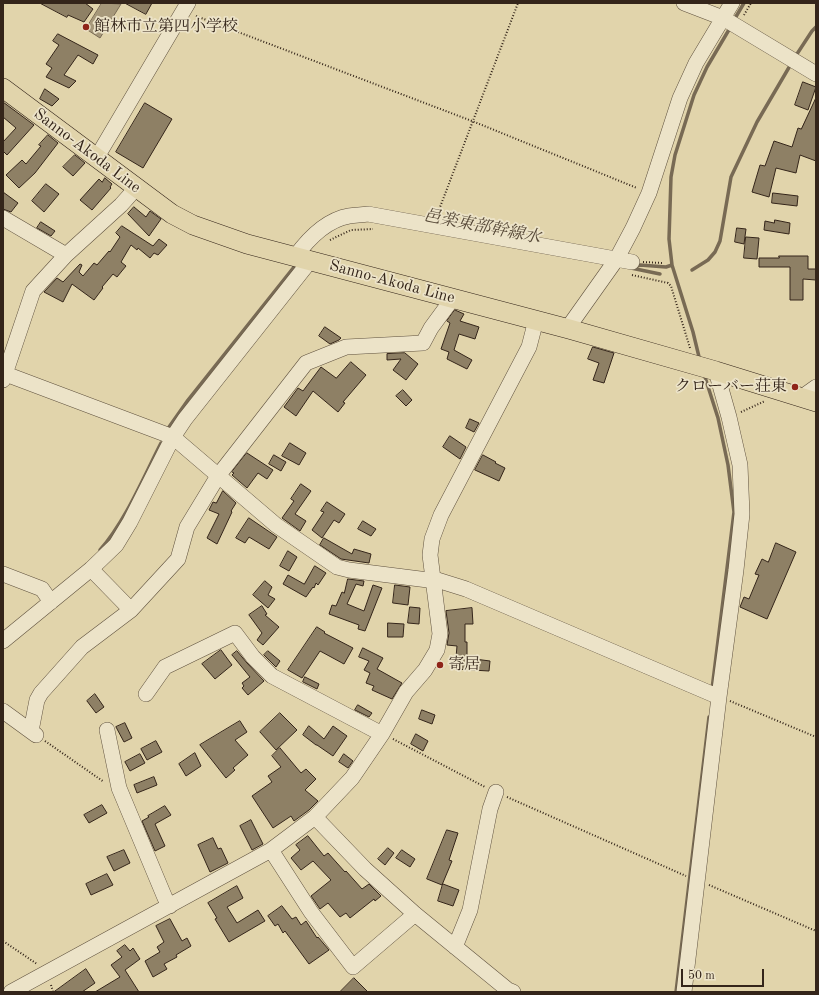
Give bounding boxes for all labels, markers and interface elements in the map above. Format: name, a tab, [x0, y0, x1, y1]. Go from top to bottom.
place label: 館林市立第四小学校	[94, 17, 238, 37]
marker: 館林市立第四小学校	[81, 22, 91, 32]
street label: Sanno-Akoda Line	[30, 104, 144, 198]
water label: 邑楽東部幹線水	[422, 206, 542, 248]
street label: Sanno-Akoda Line	[327, 256, 457, 308]
place label: クローバー荘東	[675, 377, 787, 397]
marker: クローバー荘東	[790, 382, 800, 392]
place label: 寄居	[448, 655, 480, 675]
marker: 寄居	[435, 660, 445, 670]
scale bar	[683, 961, 766, 987]
text: 50 m	[688, 970, 715, 982]

